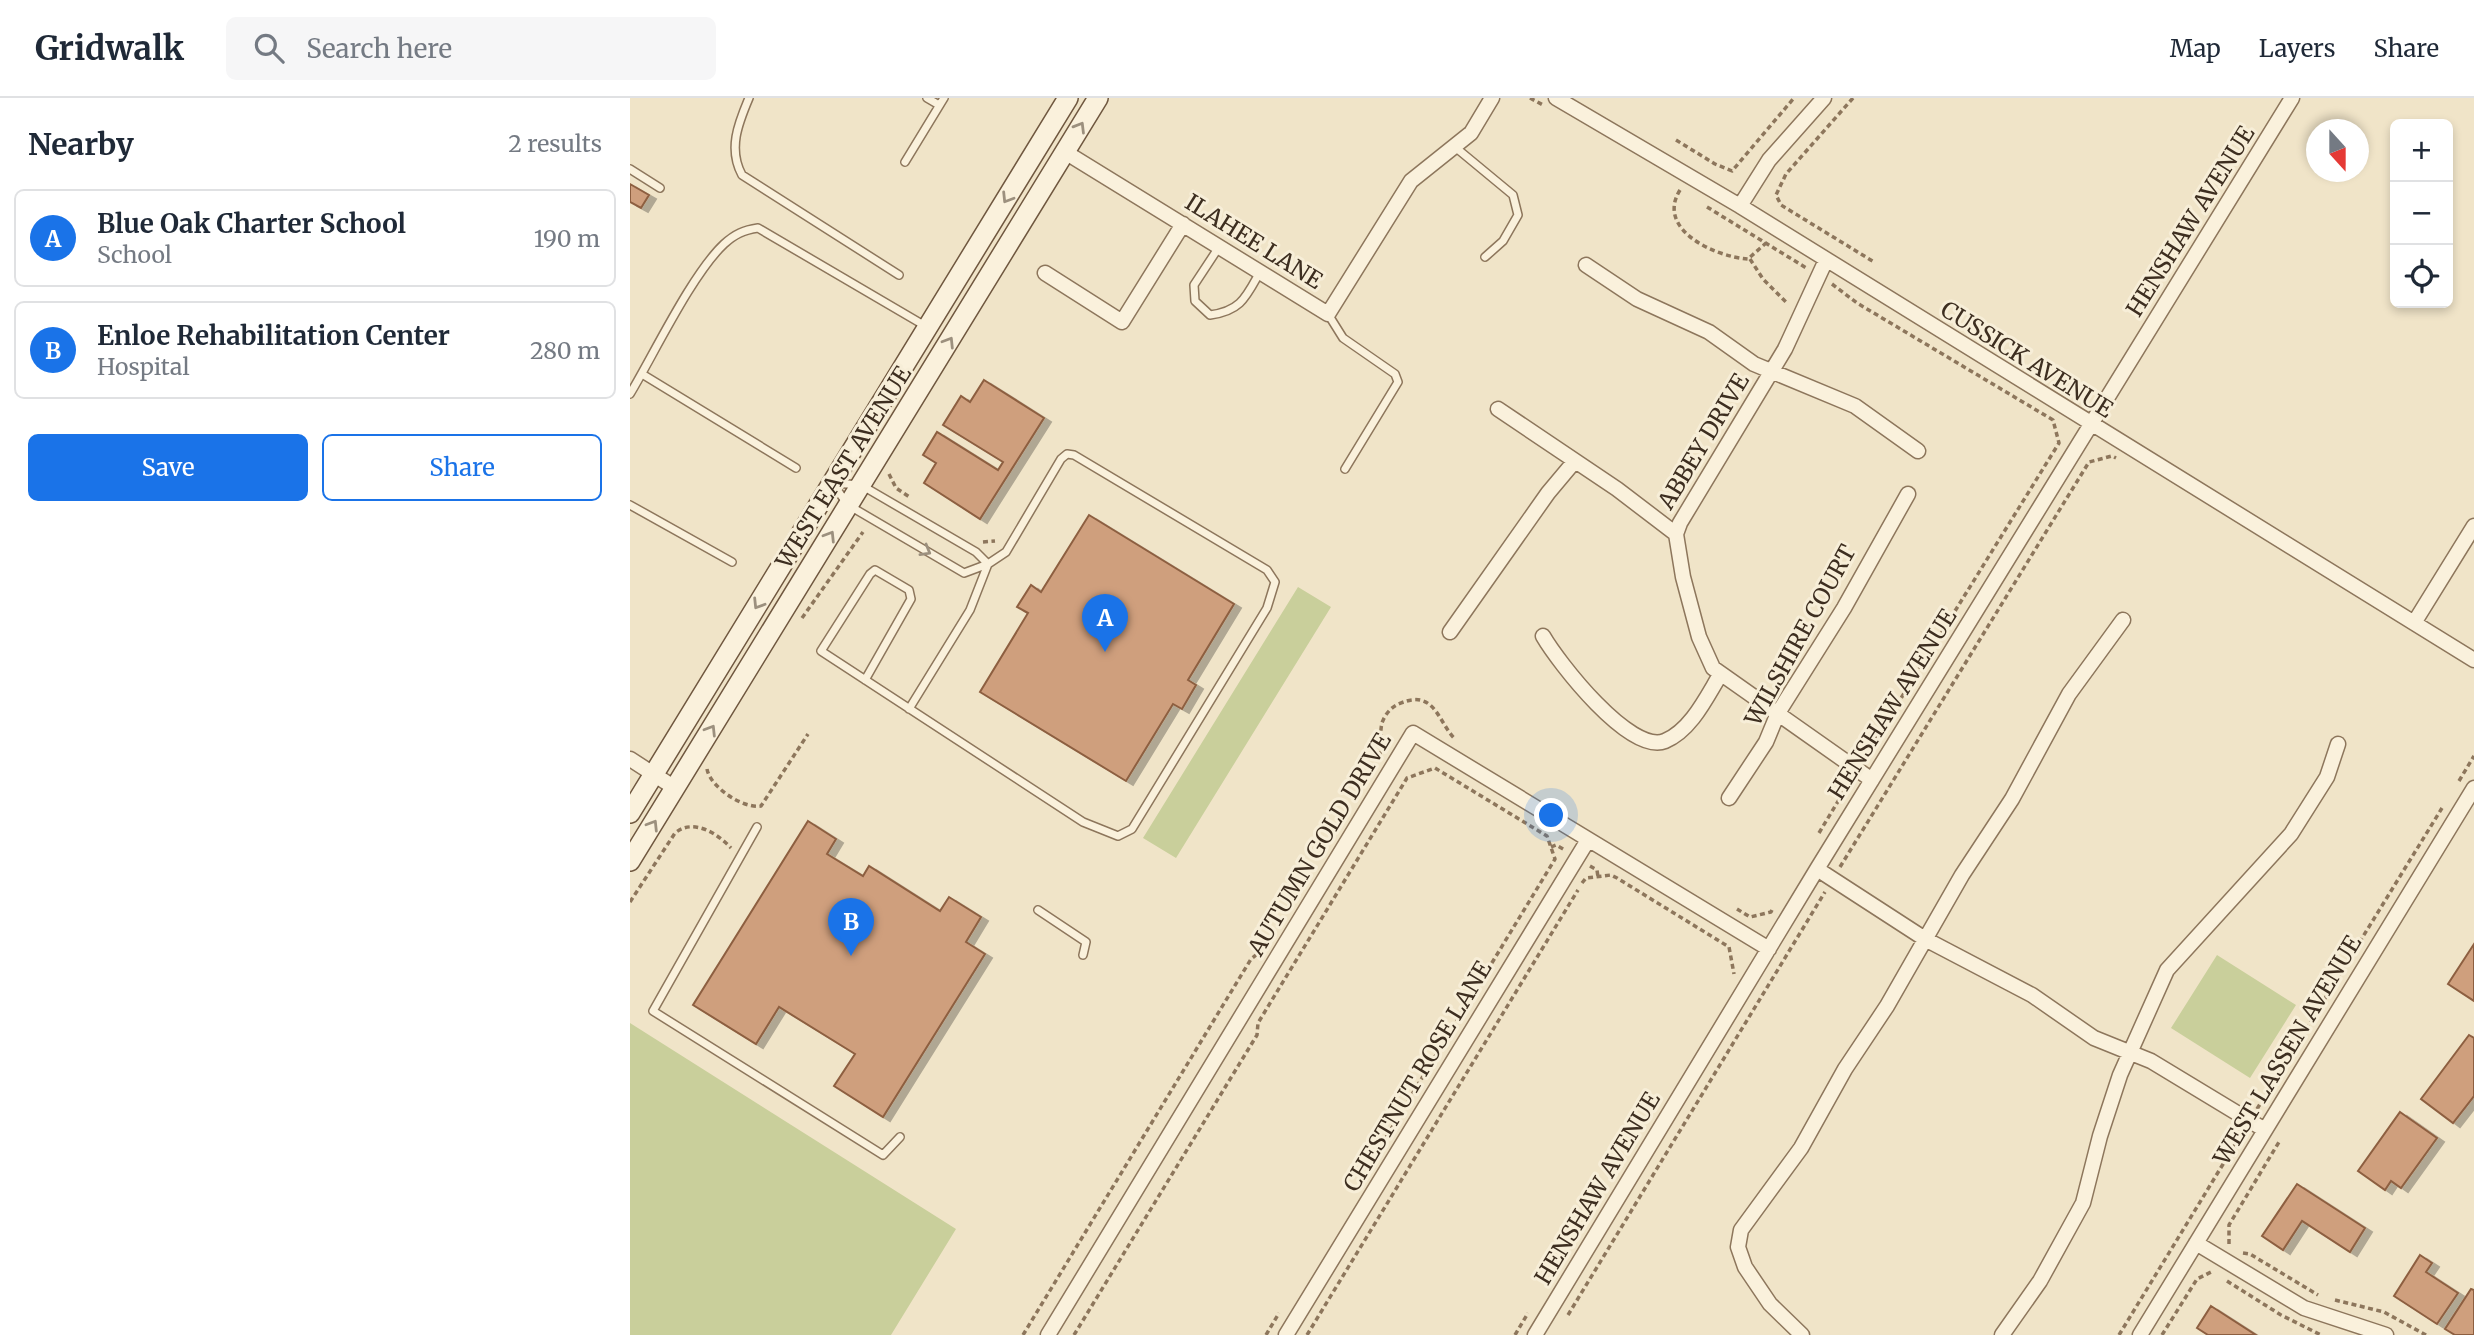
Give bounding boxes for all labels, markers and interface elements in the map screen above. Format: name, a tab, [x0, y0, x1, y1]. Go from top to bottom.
search box	[226, 17, 716, 80]
text: Gridwalk	[35, 28, 184, 69]
icon: search	[250, 29, 288, 67]
text: Search here	[306, 32, 452, 65]
text: Map	[2170, 33, 2221, 64]
text: Layers	[2259, 33, 2335, 64]
text: Share	[2373, 33, 2439, 64]
north arrow	[2306, 119, 2369, 182]
map controls	[2390, 119, 2453, 308]
button: +	[2390, 119, 2453, 182]
street label: HENSHAW AVENUE	[2120, 120, 2261, 322]
one-way arrow	[1072, 121, 1085, 134]
text: Nearby	[28, 125, 134, 163]
text: 2 results	[508, 129, 602, 158]
button: −	[2390, 182, 2453, 245]
street label: ILAHEE LANE	[1180, 187, 1328, 295]
one-way arrow	[1002, 190, 1015, 203]
text: Blue Oak Charter School	[97, 207, 406, 240]
text: A	[45, 224, 61, 253]
text: 190 m	[534, 224, 600, 253]
text: School	[97, 240, 172, 269]
button: locate	[2390, 245, 2453, 308]
street label: CUSSICK AVENUE	[1935, 294, 2119, 424]
text: Enloe Rehabilitation Center	[97, 319, 450, 352]
text: B	[45, 336, 61, 365]
text: 280 m	[530, 336, 600, 365]
one-way arrow	[940, 336, 953, 349]
text: Hospital	[97, 352, 190, 381]
street label: WEST EAST AVENUE	[768, 360, 917, 574]
street label: ABBEY DRIVE	[1651, 368, 1755, 515]
button: Save	[28, 434, 308, 501]
button: Share	[322, 434, 602, 501]
one-way arrow	[821, 530, 834, 543]
street label: WILSHIRE COURT	[1738, 539, 1862, 732]
one-way arrow	[919, 542, 932, 555]
pin: A	[1082, 594, 1128, 652]
one-way arrow	[754, 596, 767, 609]
street label: HENSHAW AVENUE	[1822, 603, 1963, 805]
one-way arrow	[702, 724, 715, 737]
street label: AUTUMN GOLD DRIVE	[1240, 727, 1397, 961]
your location	[1534, 798, 1568, 832]
one-way arrow	[644, 819, 657, 832]
pin: B	[828, 898, 874, 956]
street label: WEST LASSEN AVENUE	[2206, 930, 2367, 1171]
street label: CHESTNUT ROSE LANE	[1337, 955, 1498, 1197]
street label: HENSHAW AVENUE	[1528, 1086, 1666, 1290]

